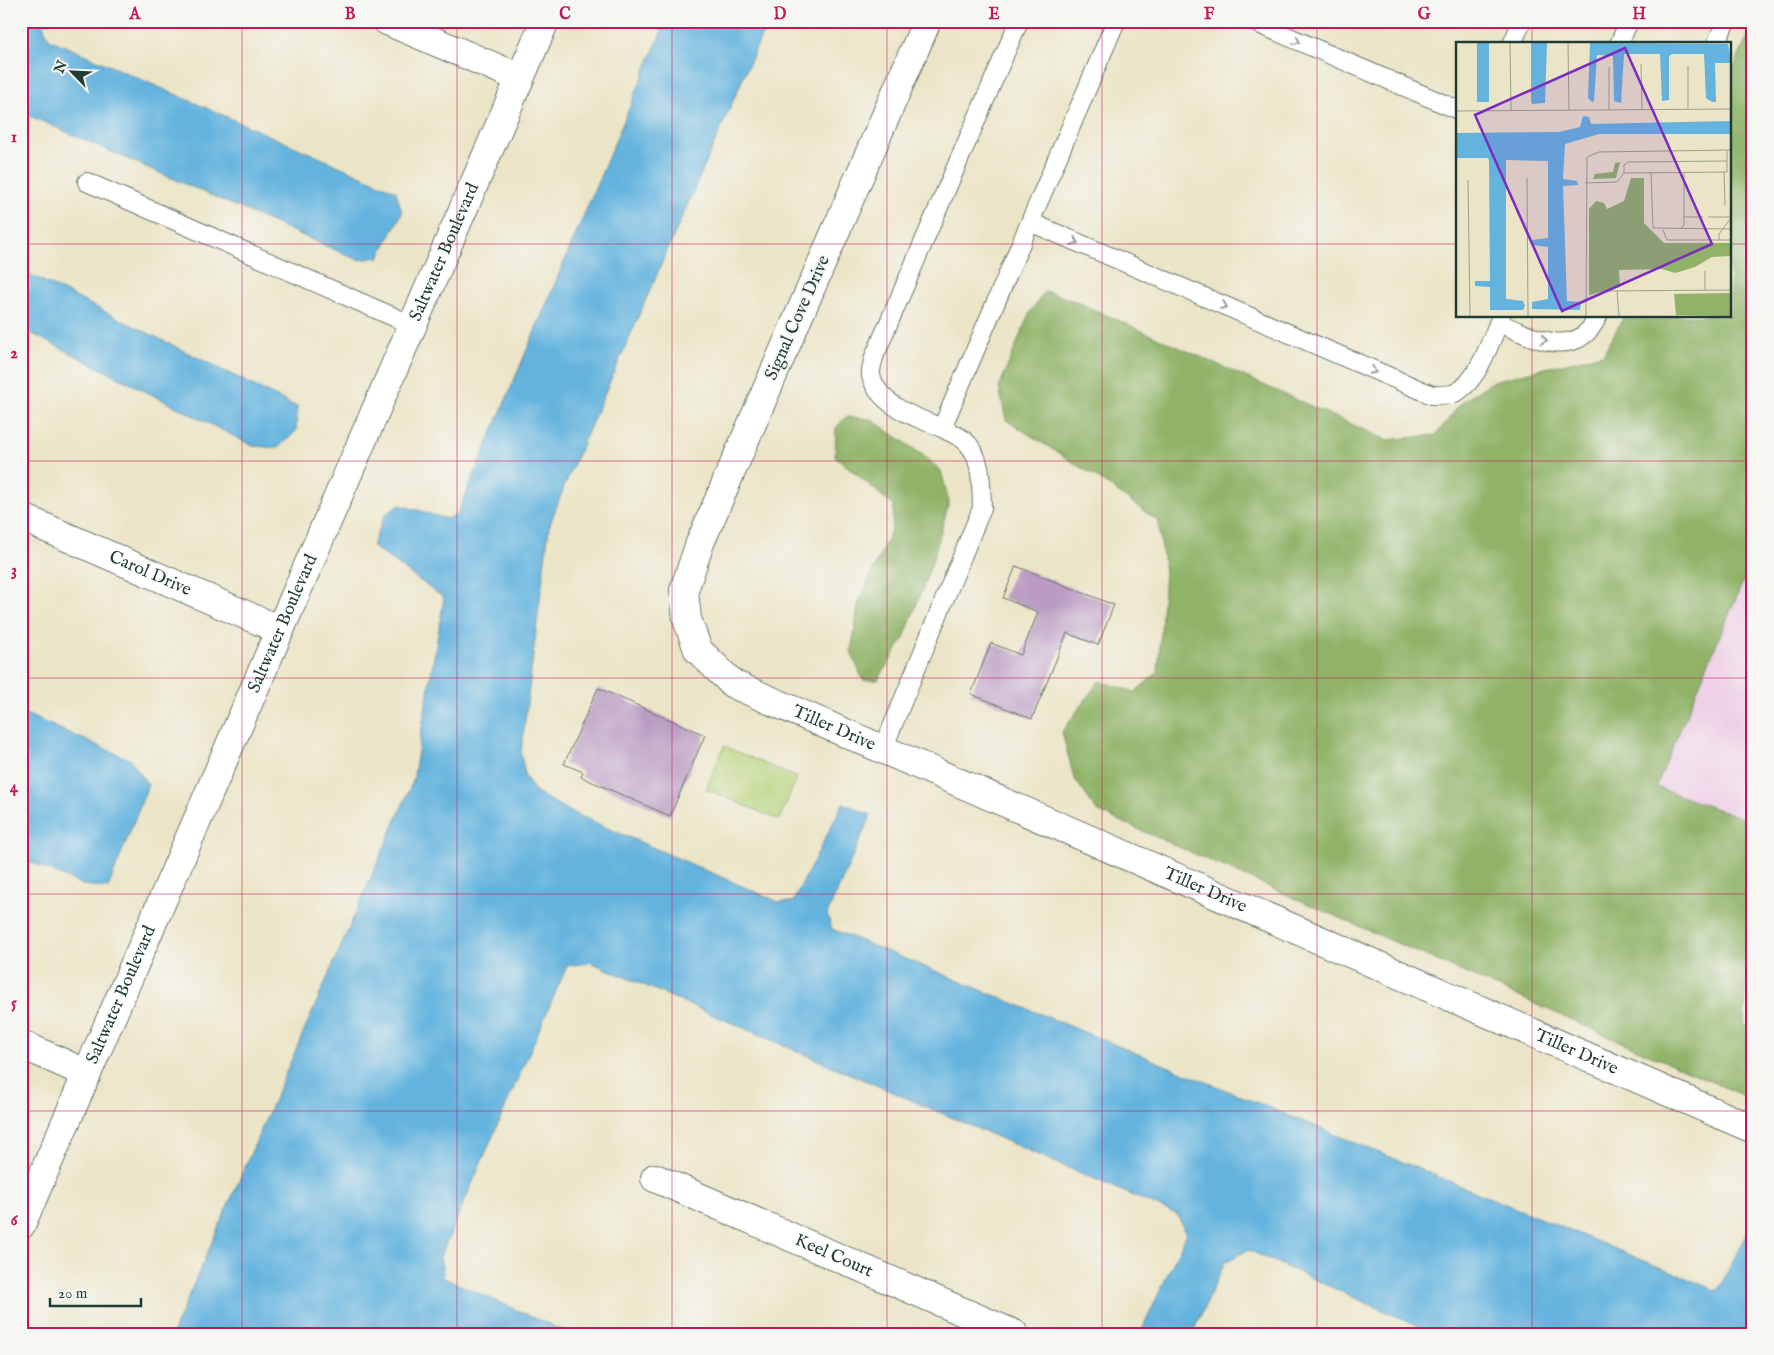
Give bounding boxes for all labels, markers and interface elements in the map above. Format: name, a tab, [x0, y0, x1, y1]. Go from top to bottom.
text: A	[129, 5, 142, 25]
text: B	[345, 5, 356, 25]
text: C	[559, 5, 571, 25]
text: D	[774, 5, 787, 25]
text: E	[988, 5, 1000, 25]
text: F	[1204, 5, 1215, 25]
text: G	[1418, 5, 1431, 25]
text: H	[1632, 5, 1646, 25]
one-way arrow	[1292, 34, 1301, 45]
inset map	[1456, 42, 1732, 318]
north arrow	[48, 48, 98, 98]
text: N	[50, 58, 72, 77]
text: 1	[11, 128, 17, 148]
street label: Saltwater Boulevard	[404, 179, 485, 325]
one-way arrow	[1070, 235, 1079, 246]
street label: Signal Cove Drive	[760, 252, 836, 384]
one-way arrow	[1219, 300, 1228, 311]
one-way arrow	[1540, 334, 1549, 345]
text: 2	[10, 344, 18, 364]
one-way arrow	[1368, 364, 1377, 375]
street label: Carol Drive	[105, 545, 195, 601]
street label: Saltwater Boulevard	[243, 550, 323, 696]
text: 3	[11, 561, 17, 581]
street label: Tiller Drive	[789, 700, 879, 756]
text: 4	[10, 778, 19, 798]
street label: Tiller Drive	[1160, 862, 1250, 918]
street label: Saltwater Boulevard	[81, 922, 162, 1068]
text: 5	[11, 994, 17, 1014]
street label: Tiller Drive	[1531, 1024, 1622, 1080]
text: 6	[11, 1211, 19, 1231]
street label: Keel Court	[791, 1229, 877, 1283]
scale bar	[50, 1275, 141, 1307]
text: 20 m	[58, 1284, 88, 1303]

